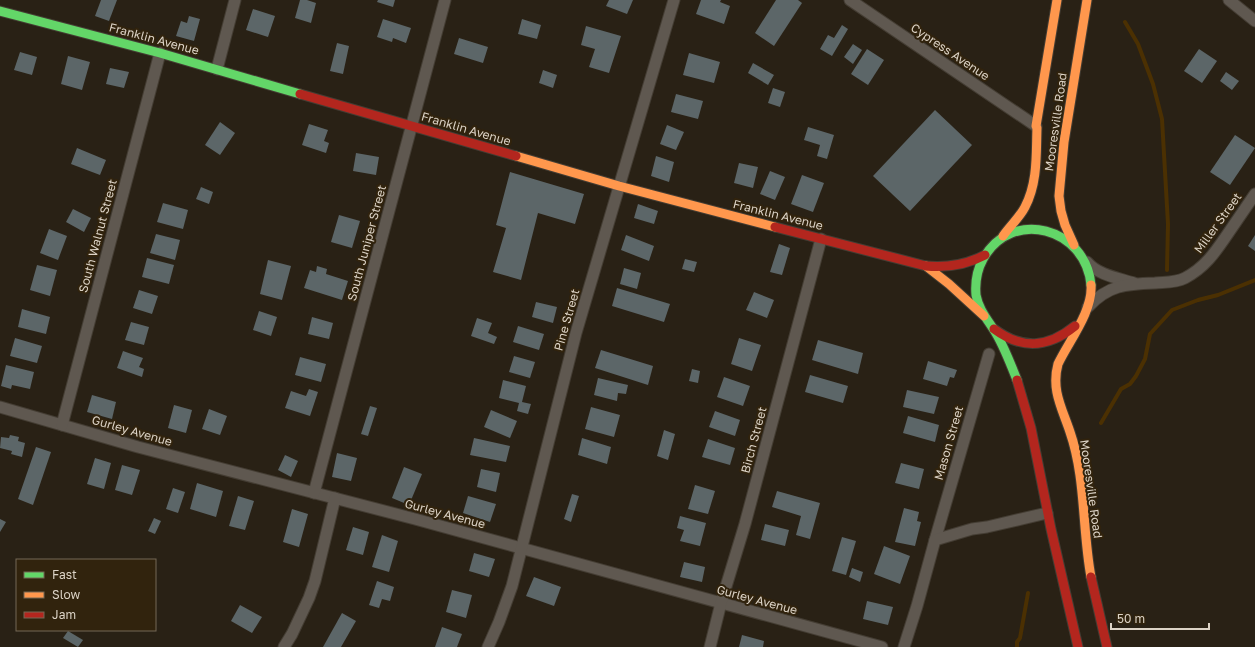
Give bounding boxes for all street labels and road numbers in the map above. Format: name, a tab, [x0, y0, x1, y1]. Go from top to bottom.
street label: Franklin Avenue	[108, 19, 201, 58]
street label: Cypress Avenue	[908, 20, 993, 84]
street label: Mooresville Road	[1041, 72, 1070, 172]
street label: Franklin Avenue	[420, 109, 513, 148]
street label: South Walnut Street	[75, 177, 120, 294]
street label: South Juniper Street	[344, 183, 389, 302]
street label: Miller Street	[1191, 189, 1245, 256]
street label: Franklin Avenue	[731, 196, 825, 233]
street label: Pine Street	[550, 287, 583, 353]
street label: Mason Street	[931, 404, 966, 482]
street label: Birch Street	[737, 405, 770, 475]
street label: Gurley Avenue	[90, 412, 174, 449]
street label: Mooresville Road	[1077, 439, 1106, 539]
street label: Gurley Avenue	[403, 496, 487, 532]
street label: Gurley Avenue	[715, 582, 799, 618]

